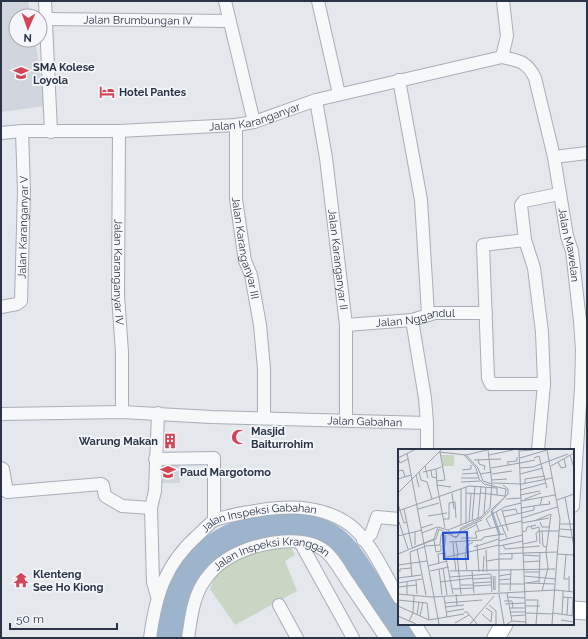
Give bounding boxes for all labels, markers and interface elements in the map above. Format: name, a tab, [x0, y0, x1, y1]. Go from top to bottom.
north arrow	[8, 8, 48, 48]
street label: Jalan Brumbungan IV	[83, 13, 193, 28]
text: N	[23, 31, 32, 44]
place label: SMA Kolese Loyola	[33, 61, 95, 87]
school or university icon: SMA Kolese Loyola	[12, 64, 30, 82]
hotel icon: Hotel Pantes	[98, 83, 116, 101]
place label: Hotel Pantes	[119, 86, 187, 99]
street label: Jalan Karanganyar	[209, 100, 302, 133]
street label: Jalan Karanganyar V	[16, 175, 31, 279]
street label: Jalan Karanganyar III	[229, 196, 261, 300]
street label: Jalan Mawelan	[555, 207, 581, 283]
street label: Jalan Karanganyar II	[325, 208, 350, 311]
street label: Jalan Karanganyar IV	[111, 219, 126, 326]
street label: Jalan Nggandul	[375, 307, 455, 330]
street label: Jalan Gabahan	[327, 414, 402, 429]
place label: Masjid Baiturrohim	[251, 425, 313, 451]
mosque icon: Masjid Baiturrohim	[230, 428, 248, 446]
building icon: Warung Makan	[161, 432, 179, 450]
place label: Warung Makan	[79, 435, 158, 448]
inset map	[398, 449, 574, 625]
school or university icon: Paud Margotomo	[159, 463, 177, 481]
place label: Paud Margotomo	[180, 466, 271, 479]
street label: Jalan Inspeksi Gabahan	[199, 501, 318, 535]
street label: Jalan Inspeksi Kranggan	[211, 535, 333, 573]
place label: Klenteng See Ho Kiong	[33, 568, 103, 594]
temple icon: Klenteng See Ho Kiong	[12, 571, 30, 589]
scale bar	[10, 605, 117, 631]
text: 50 m	[16, 612, 44, 626]

